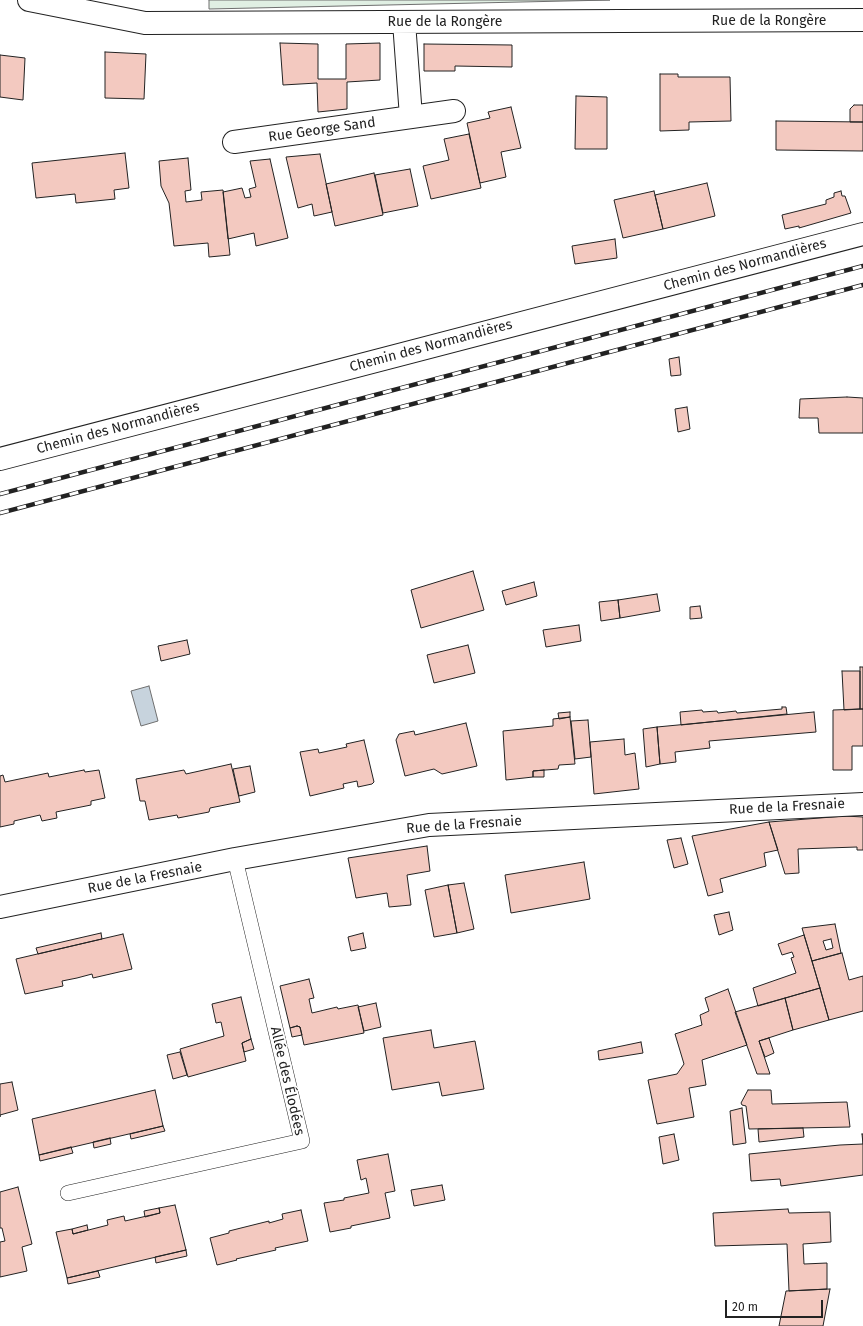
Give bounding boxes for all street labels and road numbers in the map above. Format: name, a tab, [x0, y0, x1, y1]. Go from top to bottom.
street label: Rue de la Rongère	[712, 13, 826, 29]
street label: Rue de la Rongère	[388, 14, 502, 30]
street label: Rue George Sand	[267, 114, 377, 146]
street label: Chemin des Normandières	[662, 235, 828, 295]
street label: Chemin des Normandières	[348, 316, 514, 376]
street label: Chemin des Normandières	[35, 398, 201, 458]
street label: Rue de la Fresnaie	[729, 796, 845, 818]
street label: Rue de la Fresnaie	[406, 813, 522, 837]
street label: Rue de la Fresnaie	[86, 859, 204, 897]
street label: Allée des Élodées	[266, 1025, 308, 1137]

